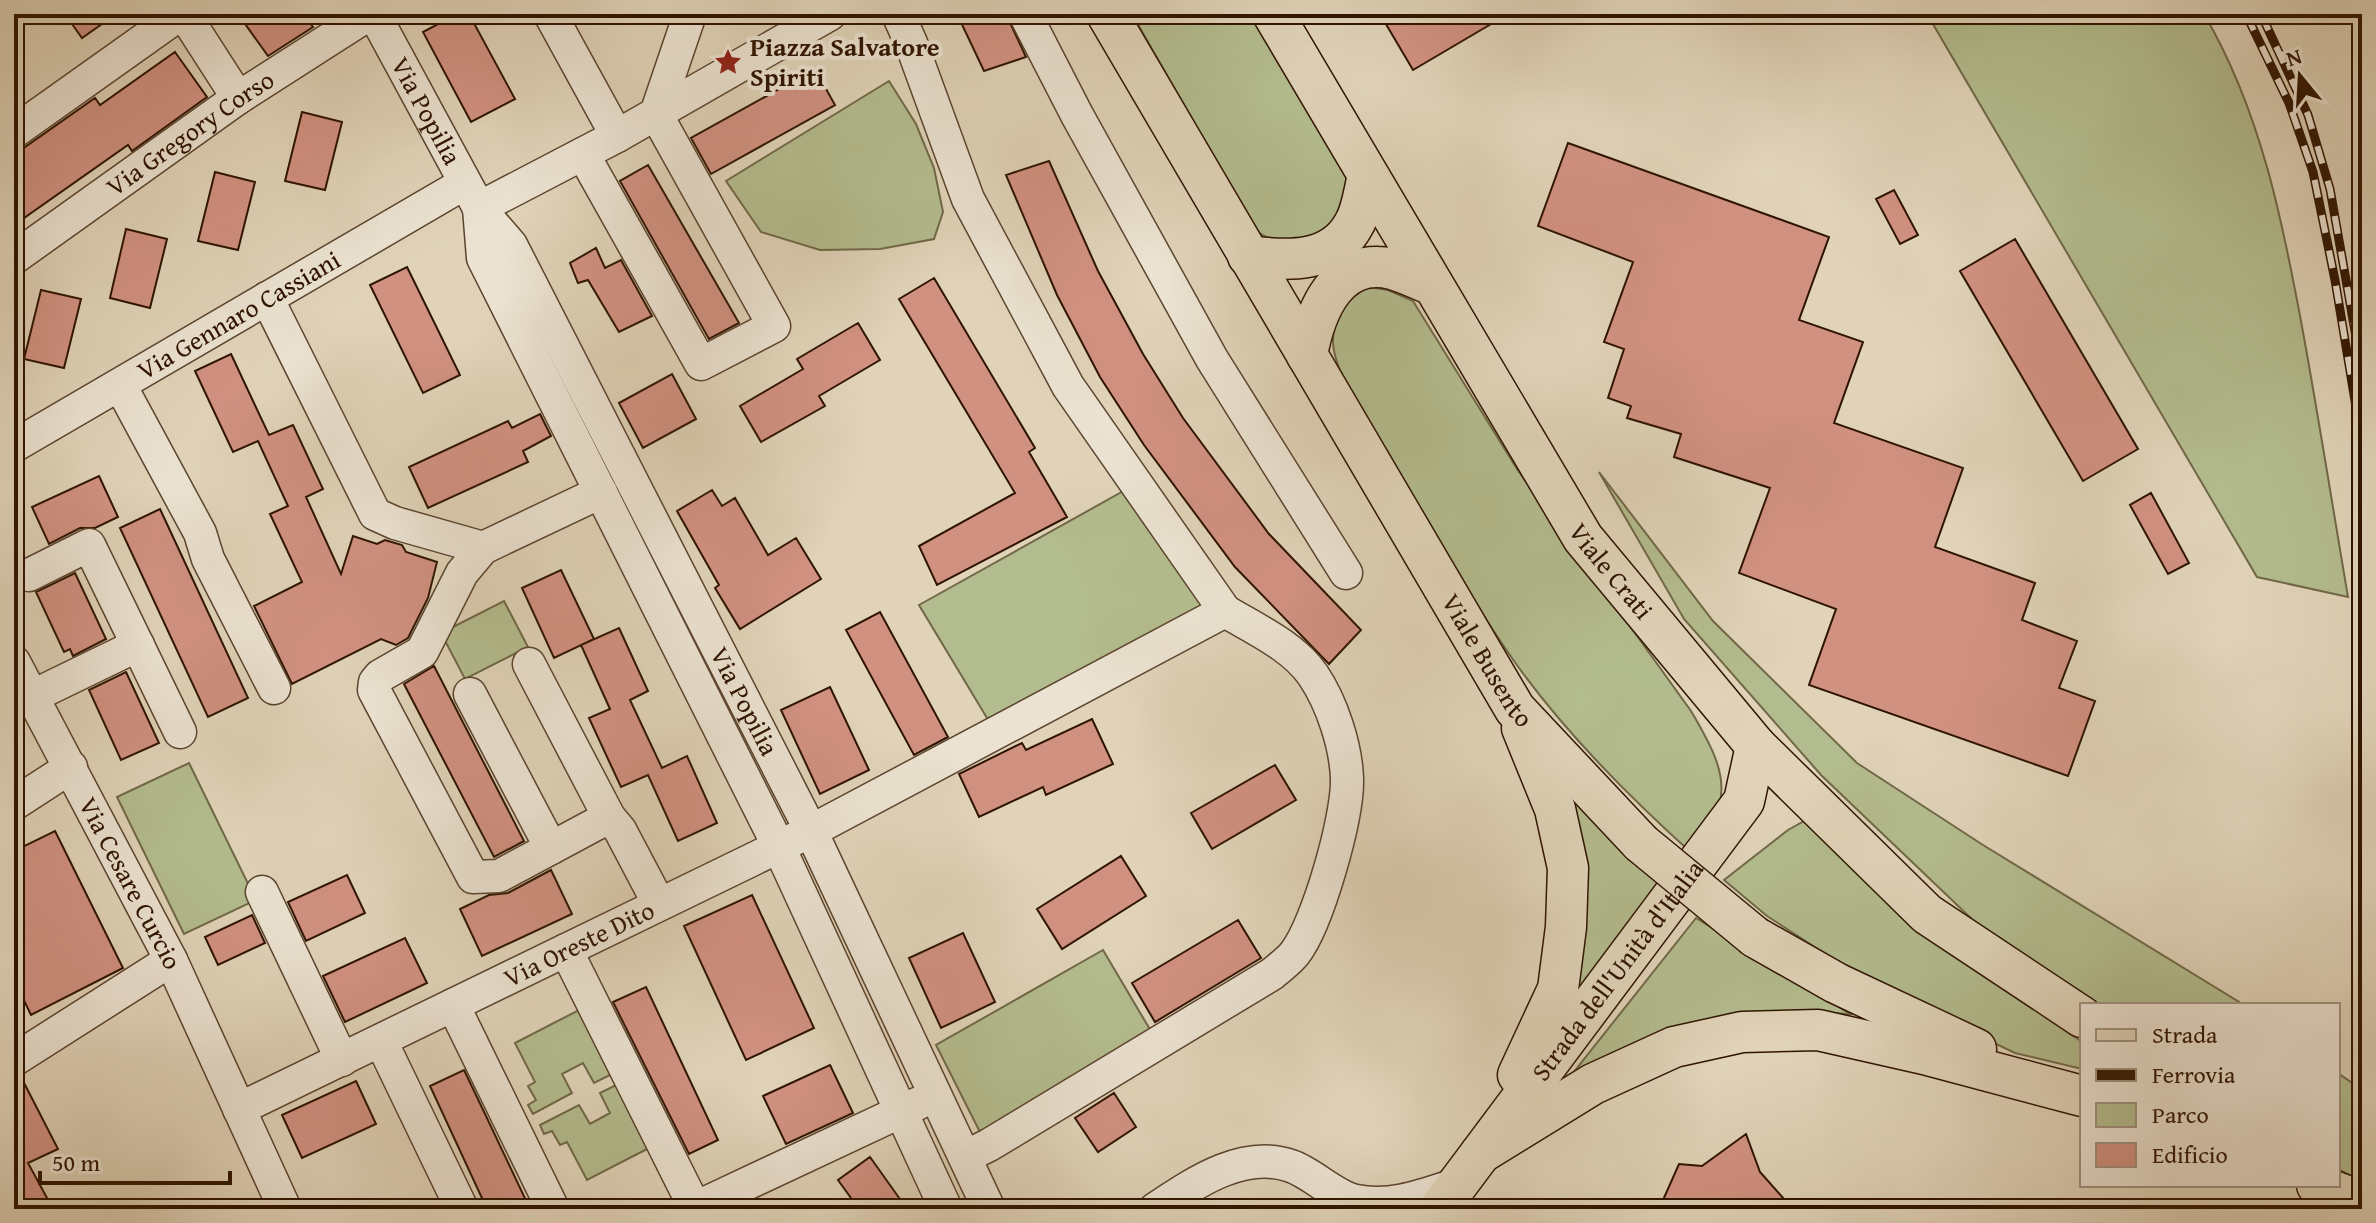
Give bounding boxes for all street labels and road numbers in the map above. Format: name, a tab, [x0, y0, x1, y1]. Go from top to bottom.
street label: Via Popilia	[382, 49, 472, 172]
street label: Via Gregory Corso	[98, 60, 282, 205]
street label: Via Gennaro Cassiani	[129, 240, 347, 389]
street label: Viale Crati	[1559, 515, 1663, 628]
street label: Viale Busento	[1432, 586, 1543, 736]
street label: Via Popilia	[701, 640, 790, 763]
street label: Via Cesare Curcio	[69, 790, 193, 975]
street label: Strada dell'Unità d'Italia	[1521, 851, 1713, 1089]
street label: Via Oreste Dito	[497, 890, 661, 997]

